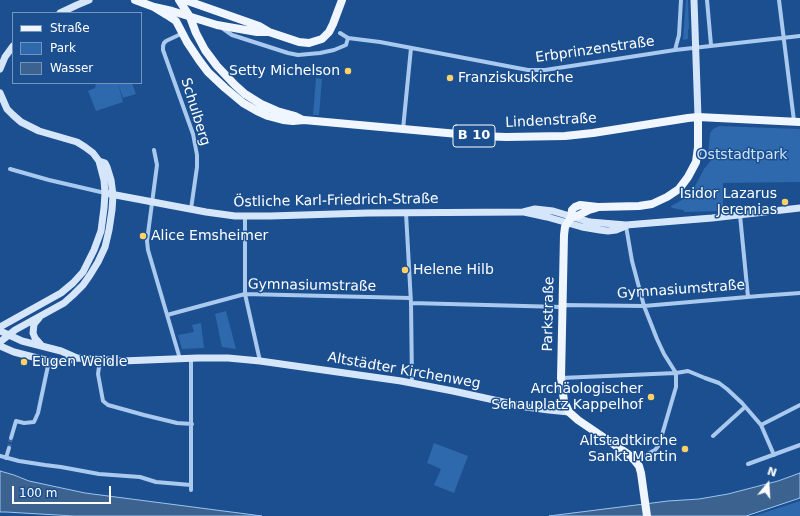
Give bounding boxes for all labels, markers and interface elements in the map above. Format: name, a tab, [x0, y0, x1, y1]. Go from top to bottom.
legend	[12, 12, 142, 84]
text: Straße	[50, 21, 90, 35]
street label: Erbprinzenstraße	[534, 33, 656, 67]
text: Park	[50, 41, 76, 55]
text: Wasser	[50, 61, 93, 75]
place label: Setty Michelson	[229, 63, 340, 79]
marker: Setty Michelson	[343, 66, 353, 76]
place label: Franziskuskirche	[458, 70, 573, 86]
marker: Franziskuskirche	[445, 73, 455, 83]
street label: Schulberg	[177, 76, 213, 148]
street label: Lindenstraße	[505, 110, 597, 132]
road number: B 10	[453, 125, 495, 147]
park label: Oststadtpark	[697, 147, 787, 163]
place label: Isidor Lazarus Jeremias	[680, 186, 777, 218]
street label: Östliche Karl-Friedrich-Straße	[233, 191, 439, 211]
marker: Isidor Lazarus Jeremias	[780, 197, 790, 207]
place label: Alice Emsheimer	[151, 228, 268, 244]
marker: Alice Emsheimer	[138, 231, 148, 241]
place label: Helene Hilb	[413, 262, 494, 278]
marker: Helene Hilb	[400, 265, 410, 275]
street label: Gymnasiumstraße	[248, 276, 376, 296]
street label: Parkstraße	[540, 276, 558, 352]
street label: Gymnasiumstraße	[616, 277, 746, 303]
street label: Altstädter Kirchenweg	[326, 349, 482, 393]
place label: Eugen Weidle	[32, 354, 127, 370]
marker: Eugen Weidle	[19, 357, 29, 367]
place label: Archäologischer Schauplatz Kappelhof	[491, 381, 643, 414]
marker: Archäologischer Schauplatz Kappelhof	[646, 392, 656, 402]
place label: Altstadtkirche Sankt Martin	[580, 433, 677, 466]
marker: Altstadtkirche Sankt Martin	[680, 444, 690, 454]
north arrow	[748, 464, 788, 504]
text: N	[765, 465, 778, 480]
scale bar	[14, 478, 113, 504]
text: 100 m	[19, 486, 57, 500]

